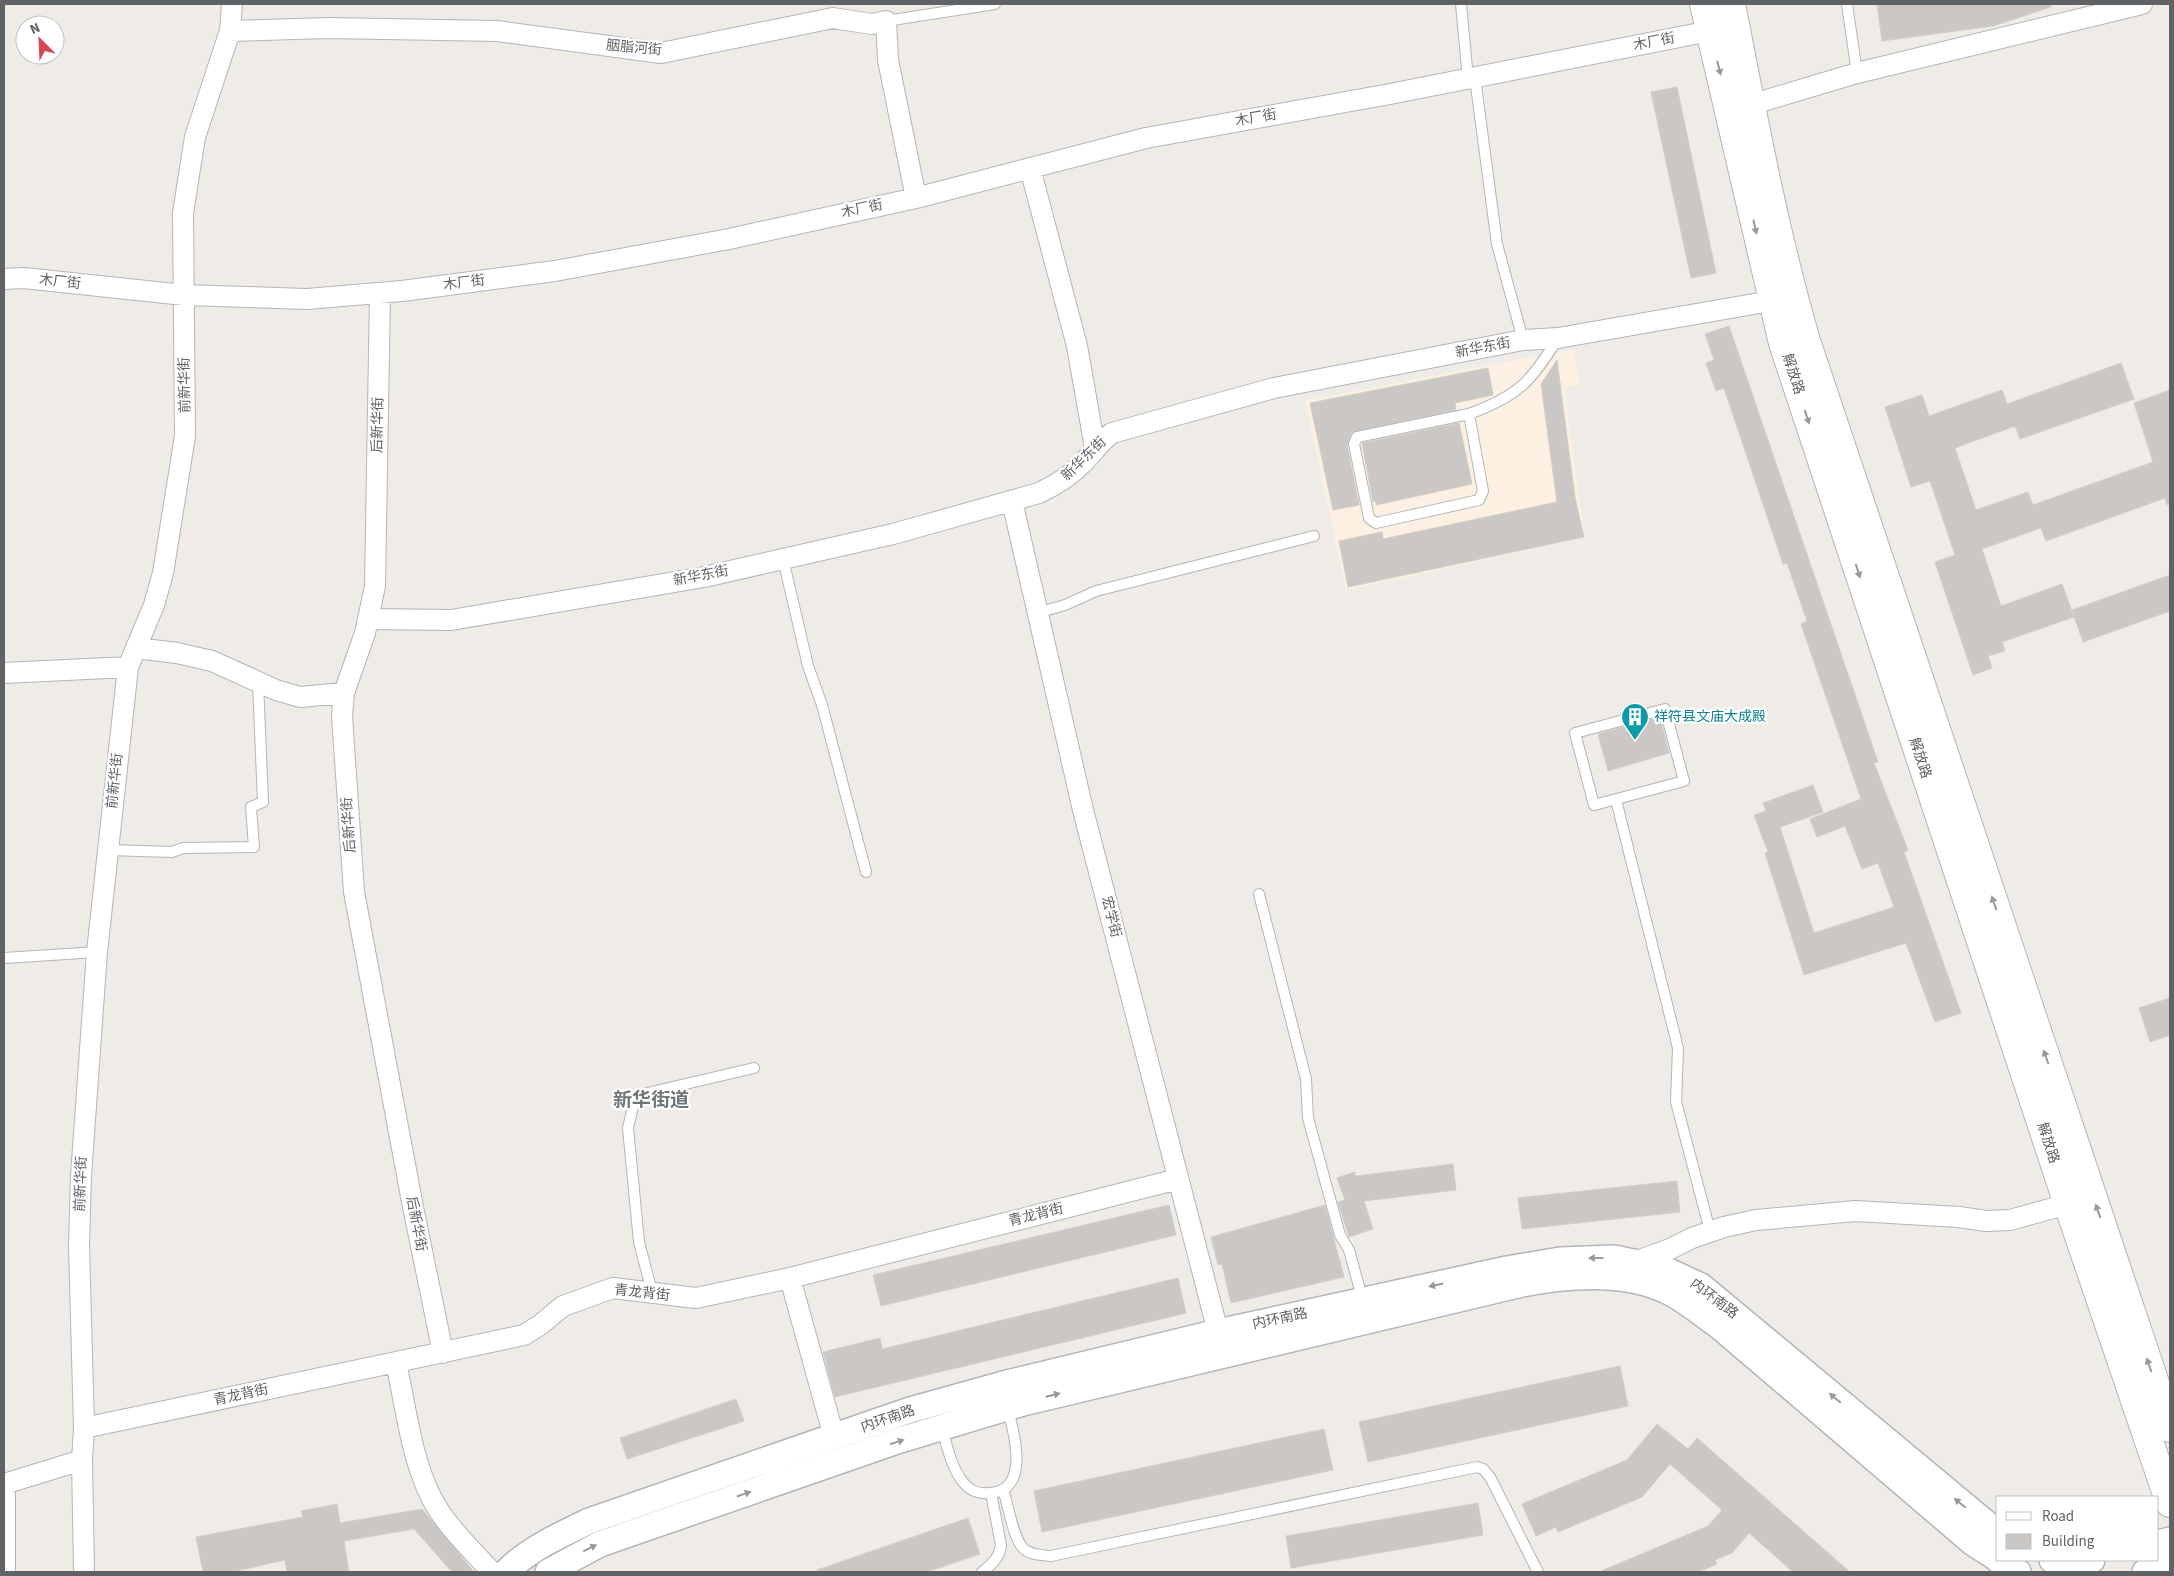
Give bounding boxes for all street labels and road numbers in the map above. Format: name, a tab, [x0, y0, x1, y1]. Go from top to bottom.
street label: 木厂街	[1631, 28, 1677, 56]
street label: 胭脂河街	[605, 36, 663, 60]
street label: 木厂街	[1234, 105, 1278, 131]
street label: 木厂街	[839, 195, 885, 223]
street label: 木厂街	[38, 270, 82, 294]
street label: 木厂街	[442, 271, 486, 295]
street label: 新华东街	[1454, 333, 1512, 363]
street label: 解放路	[1777, 351, 1809, 397]
street label: 前新华街	[175, 357, 195, 413]
street label: 后新华街	[368, 397, 388, 453]
street label: 新华东街	[1057, 432, 1111, 486]
street label: 新华东街	[672, 561, 730, 591]
street label: 解放路	[1904, 735, 1936, 781]
street label: 前新华街	[102, 752, 128, 810]
street label: 后新华街	[337, 796, 361, 854]
street label: 宏学街	[1096, 894, 1126, 940]
street label: 解放路	[2032, 1120, 2064, 1166]
street label: 前新华街	[70, 1156, 92, 1212]
street label: 后新华街	[401, 1195, 431, 1253]
street label: 青龙背街	[1006, 1199, 1066, 1231]
street label: 内环南路	[1686, 1274, 1742, 1324]
street label: 青龙背街	[613, 1280, 671, 1306]
street label: 内环南路	[1251, 1303, 1309, 1335]
street label: 青龙背街	[212, 1379, 270, 1411]
street label: 内环南路	[858, 1400, 918, 1438]

